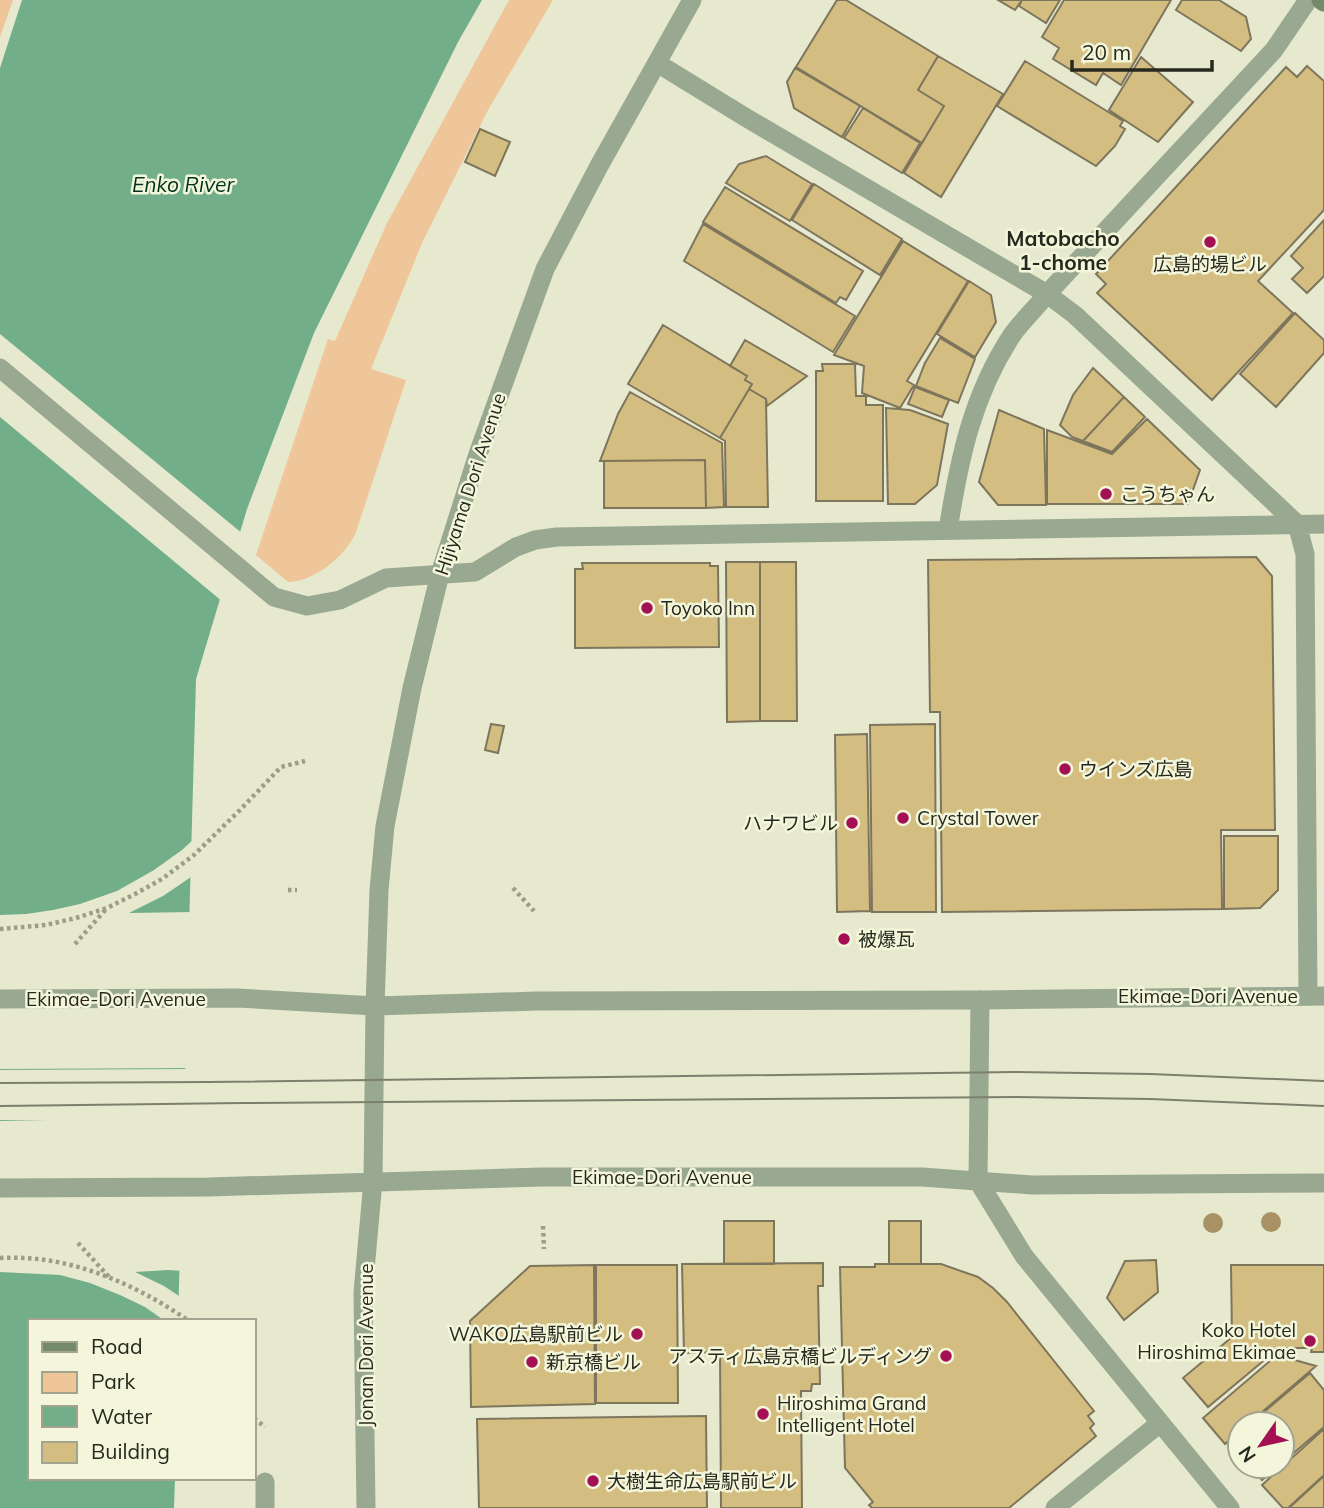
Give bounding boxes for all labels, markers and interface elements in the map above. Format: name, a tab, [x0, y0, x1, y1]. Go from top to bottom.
scale bar	[1072, 28, 1212, 72]
text: 20 m	[1082, 39, 1131, 65]
water label: Enko River	[132, 171, 236, 197]
district label: Matobacho 1-chome	[1006, 225, 1120, 275]
marker: 広島的場ビル	[1202, 234, 1218, 250]
place label: 広島的場ビル	[1153, 252, 1267, 276]
street label: Hijiyama Dori Avenue	[429, 390, 511, 578]
place label: こうちゃん	[1120, 482, 1215, 506]
marker: こうちゃん	[1098, 486, 1114, 502]
place label: Toyoko Inn	[661, 596, 755, 620]
marker: Toyoko Inn	[639, 600, 655, 616]
place label: ウインズ広島	[1079, 757, 1193, 781]
marker: ウインズ広島	[1057, 761, 1073, 777]
place label: Crystal Tower	[917, 806, 1039, 830]
marker: Crystal Tower	[895, 810, 911, 826]
place label: ハナワビル	[743, 811, 838, 835]
marker: ハナワビル	[844, 815, 860, 831]
place label: 被爆瓦	[858, 927, 915, 951]
marker: 被爆瓦	[836, 931, 852, 947]
street label: Ekimae-Dori Avenue	[1118, 984, 1298, 1008]
street label: Ekimae-Dori Avenue	[26, 987, 206, 1011]
street label: Ekimae-Dori Avenue	[572, 1165, 752, 1189]
street label: Jonan Dori Avenue	[354, 1263, 378, 1427]
place label: Koko Hotel Hiroshima Ekimae	[1137, 1318, 1296, 1364]
legend	[28, 1319, 256, 1480]
place label: WAKO広島駅前ビル	[449, 1322, 623, 1346]
marker: WAKO広島駅前ビル	[629, 1326, 645, 1342]
text: Road	[91, 1333, 142, 1359]
marker: Koko Hotel Hiroshima Ekimae	[1302, 1333, 1318, 1349]
place label: アスティ広島京橋ビルディング	[668, 1344, 932, 1368]
marker: アスティ広島京橋ビルディング	[938, 1348, 954, 1364]
place label: 新京橋ビル	[546, 1350, 641, 1374]
marker: 新京橋ビル	[524, 1354, 540, 1370]
text: Park	[91, 1368, 135, 1394]
place label: Hiroshima Grand Intelligent Hotel	[777, 1391, 926, 1437]
text: Water	[91, 1403, 152, 1429]
marker: Hiroshima Grand Intelligent Hotel	[755, 1406, 771, 1422]
north arrow	[1226, 1410, 1296, 1480]
text: Building	[91, 1438, 170, 1464]
text: N	[1233, 1442, 1261, 1467]
place label: 大樹生命広島駅前ビル	[607, 1469, 797, 1493]
marker: 大樹生命広島駅前ビル	[585, 1473, 601, 1489]

